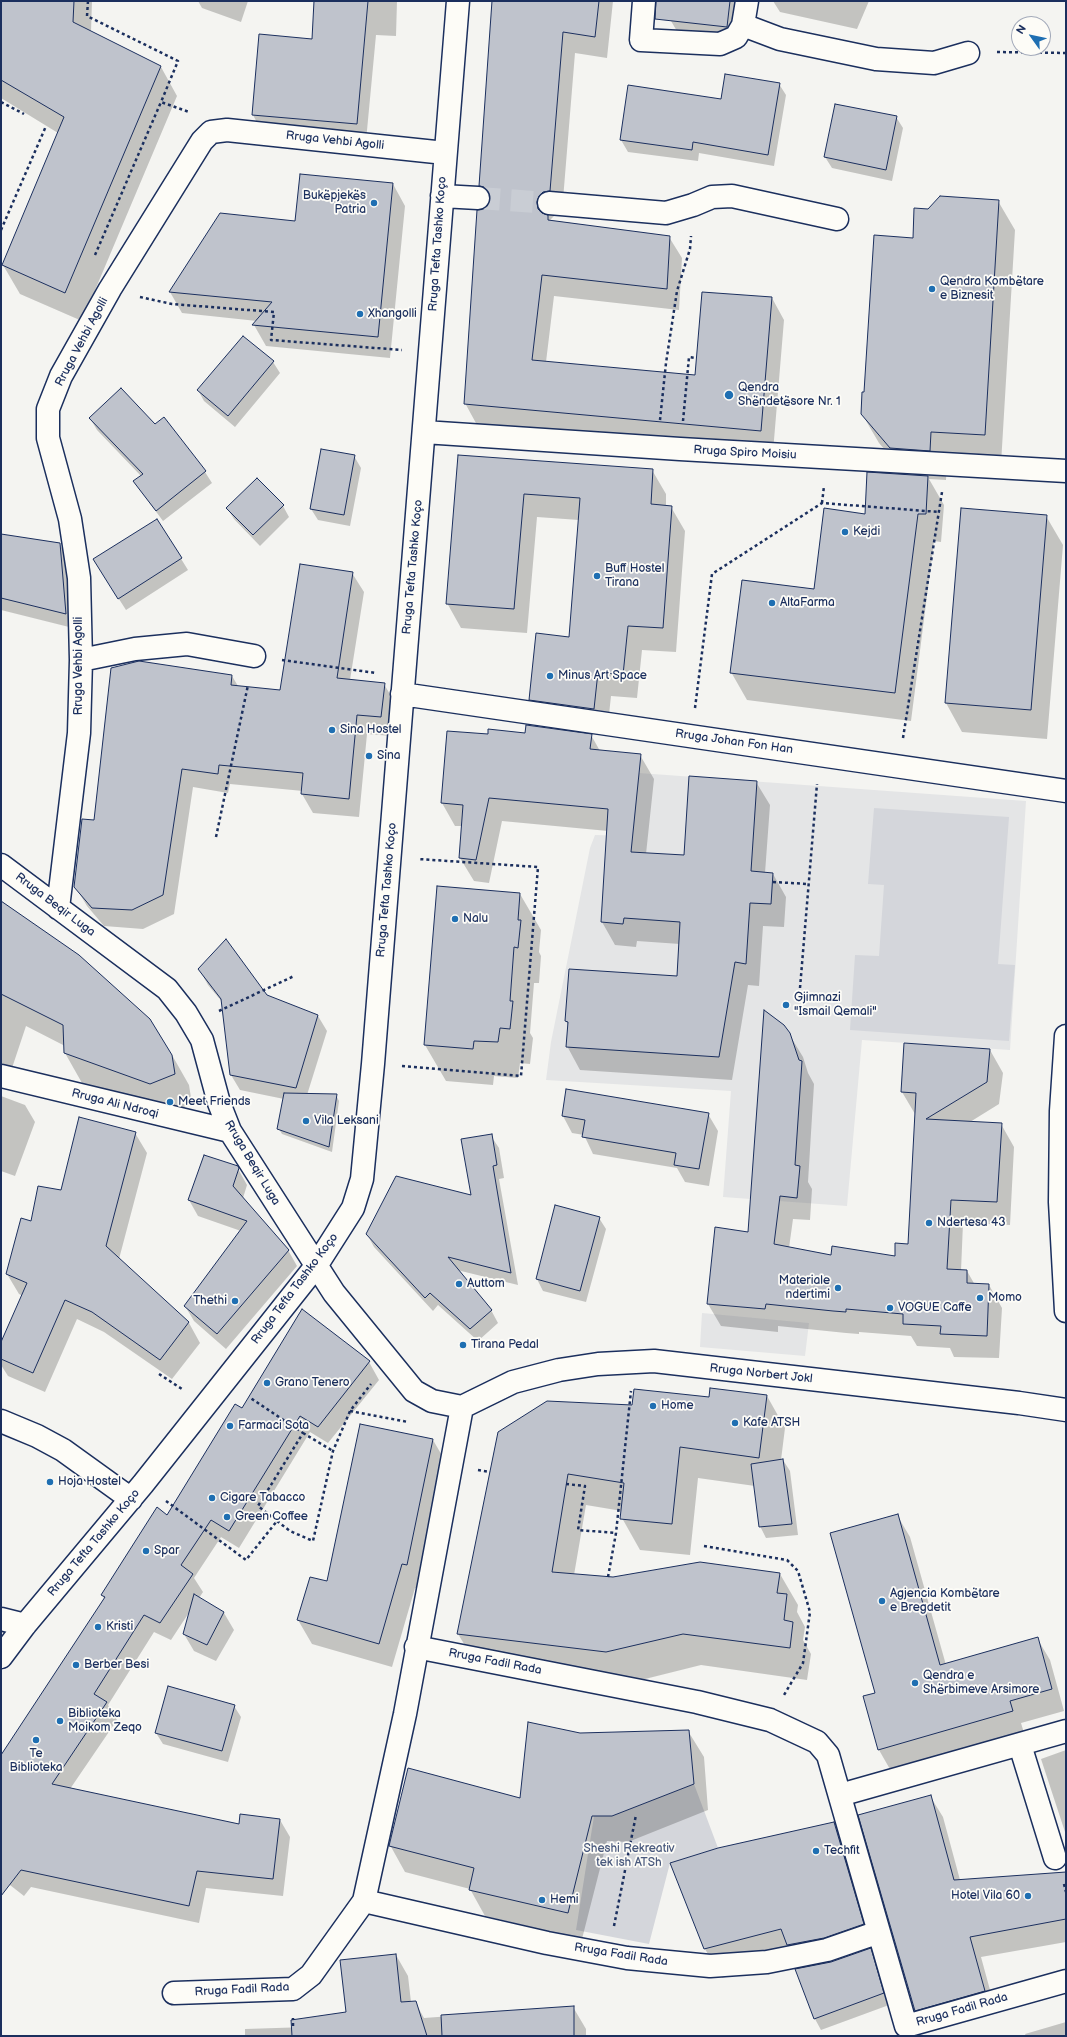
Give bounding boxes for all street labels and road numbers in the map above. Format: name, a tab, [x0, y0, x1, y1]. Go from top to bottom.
street label: Rruga Vehbi Agolli	[285, 129, 385, 153]
street label: Rruga Tefta Tashko Koço	[426, 176, 450, 312]
street label: Rruga Vehbi Agolli	[52, 295, 112, 389]
street label: Rruga Spiro Moisiu	[693, 443, 797, 463]
street label: Rruga Tefta Tashko Koço	[400, 499, 426, 635]
street label: Rruga Vehbi Agolli	[72, 617, 86, 715]
street label: Rruga Johan Fon Han	[674, 727, 794, 757]
street label: Rruga Tefta Tashko Koço	[374, 822, 400, 958]
street label: Rruga Beqir Luga	[12, 870, 98, 940]
street label: Rruga Ali Ndroqi	[70, 1086, 160, 1122]
street label: Rruga Beqir Luga	[221, 1118, 283, 1208]
street label: Rruga Tefta Tashko Koço	[249, 1231, 341, 1347]
street label: Rruga Norbert Jokl	[709, 1361, 813, 1387]
street label: Rruga Tefta Tashko Koço	[45, 1487, 143, 1599]
street label: Rruga Fadil Rada	[447, 1646, 543, 1678]
street label: Rruga Fadil Rada	[573, 1940, 669, 1970]
street label: Rruga Fadil Rada	[194, 1980, 290, 2000]
street label: Rruga Fadil Rada	[914, 1990, 1010, 2030]

